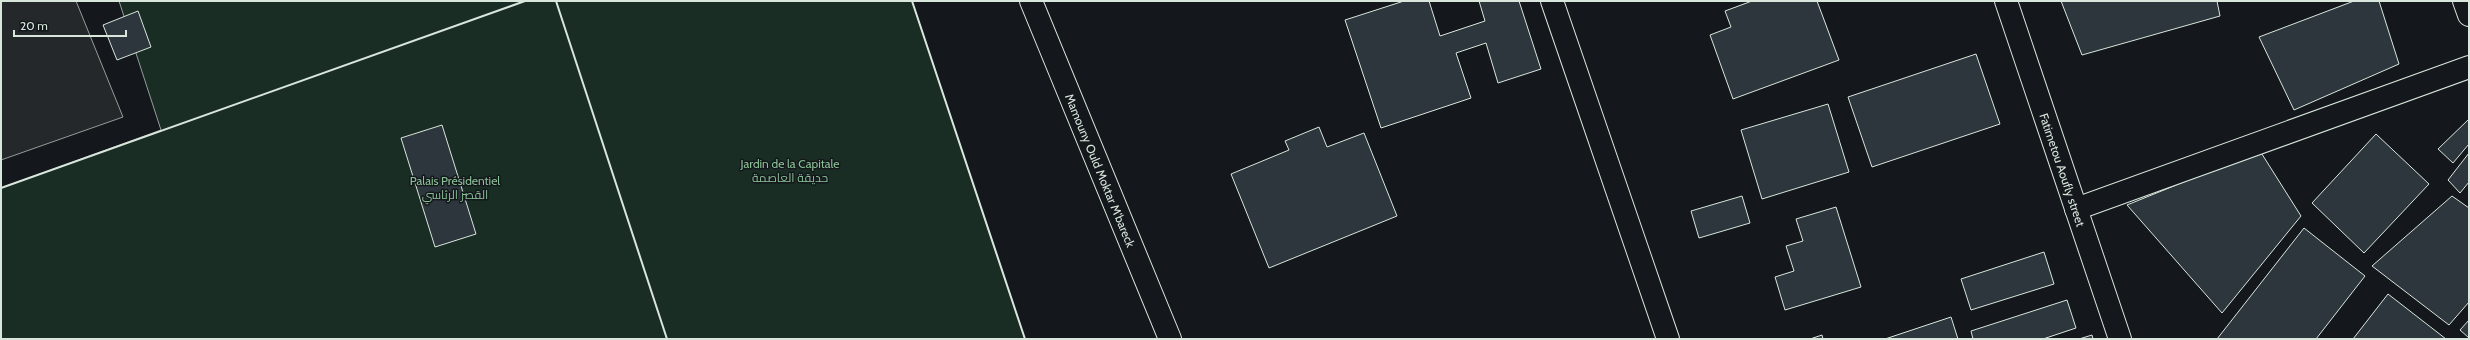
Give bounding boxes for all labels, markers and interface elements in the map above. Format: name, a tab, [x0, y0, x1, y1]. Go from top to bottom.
scale bar	[14, 12, 126, 38]
text: 20 m	[20, 18, 48, 33]
street label: Mamouny Ould Moktar M'bareck	[1062, 91, 1139, 250]
street label: Fatimetou Aoufly street	[2037, 111, 2089, 228]
park label: Jardin de la Capitale حديقة العاصمة	[740, 156, 839, 185]
park label: Palais Présidentiel القصر الرئاسي	[410, 173, 500, 205]

